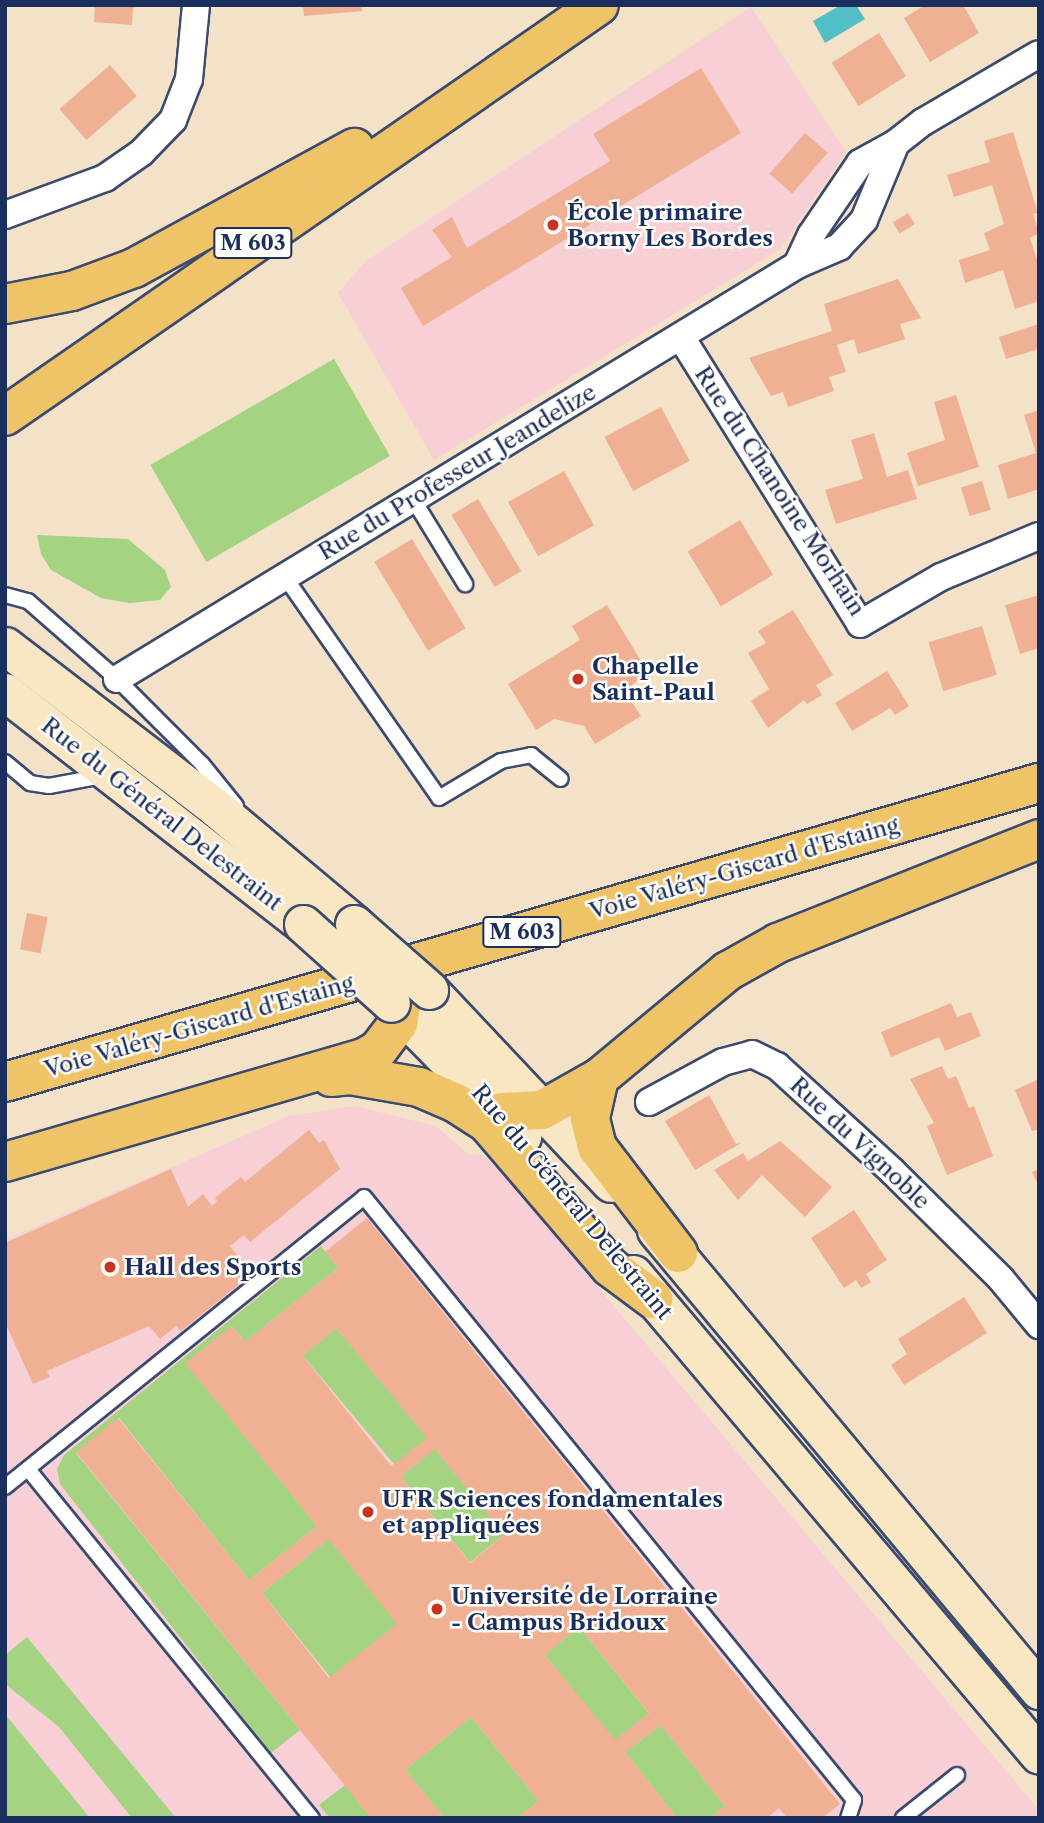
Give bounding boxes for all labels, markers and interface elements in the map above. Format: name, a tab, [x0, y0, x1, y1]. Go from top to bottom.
place label: École primaire Borny Les Bordes	[567, 198, 774, 252]
marker: École primaire Borny Les Bordes	[545, 217, 561, 233]
road number: M 603	[213, 226, 293, 260]
street label: Rue du Chanoine Morhain	[689, 361, 871, 621]
street label: Rue du Professeur Jeandelize	[313, 378, 601, 566]
place label: Chapelle Saint-Paul	[592, 652, 715, 706]
marker: Chapelle Saint-Paul	[570, 671, 586, 687]
street label: Rue du Général Delestraint	[36, 711, 288, 917]
street label: Voie Valéry-Giscard d'Estaing	[586, 810, 902, 926]
road number: M 603	[482, 914, 562, 950]
street label: Voie Valéry-Giscard d'Estaing	[41, 968, 357, 1084]
street label: Rue du Vignoble	[784, 1071, 936, 1215]
street label: Rue du Général Delestraint	[466, 1079, 678, 1325]
place label: Hall des Sports	[124, 1253, 301, 1281]
marker: Hall des Sports	[102, 1259, 118, 1275]
place label: UFR Sciences fondamentales et appliquées	[382, 1485, 723, 1539]
marker: UFR Sciences fondamentales et appliquées	[360, 1504, 376, 1520]
place label: Université de Lorraine - Campus Bridoux	[451, 1582, 718, 1636]
marker: Université de Lorraine - Campus Bridoux	[429, 1601, 445, 1617]

